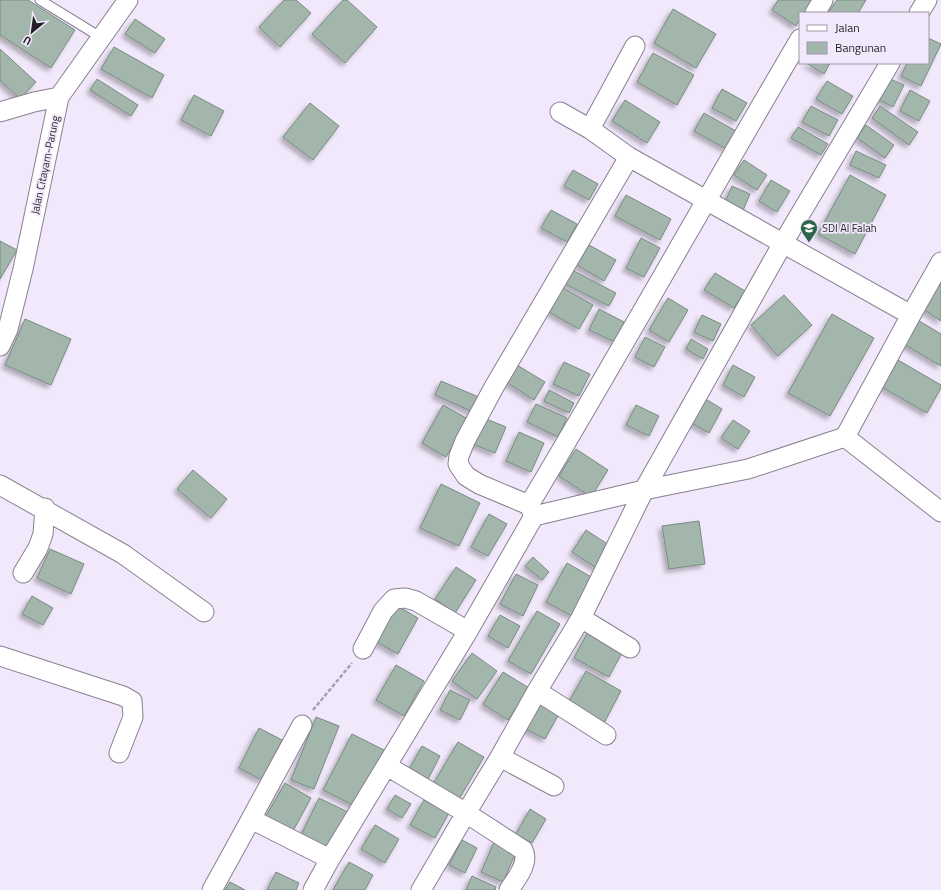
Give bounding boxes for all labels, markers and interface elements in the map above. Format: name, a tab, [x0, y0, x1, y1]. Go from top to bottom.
north arrow	[12, 12, 52, 52]
legend	[799, 12, 929, 64]
text: Jalan	[835, 18, 860, 37]
text: U	[20, 32, 34, 49]
text: Bangunan	[835, 38, 886, 57]
street label: Jalan Citayam-Parung	[27, 114, 63, 216]
school or university icon: SDI Al Falah	[799, 218, 819, 243]
place label: SDI Al Falah	[822, 220, 877, 236]

